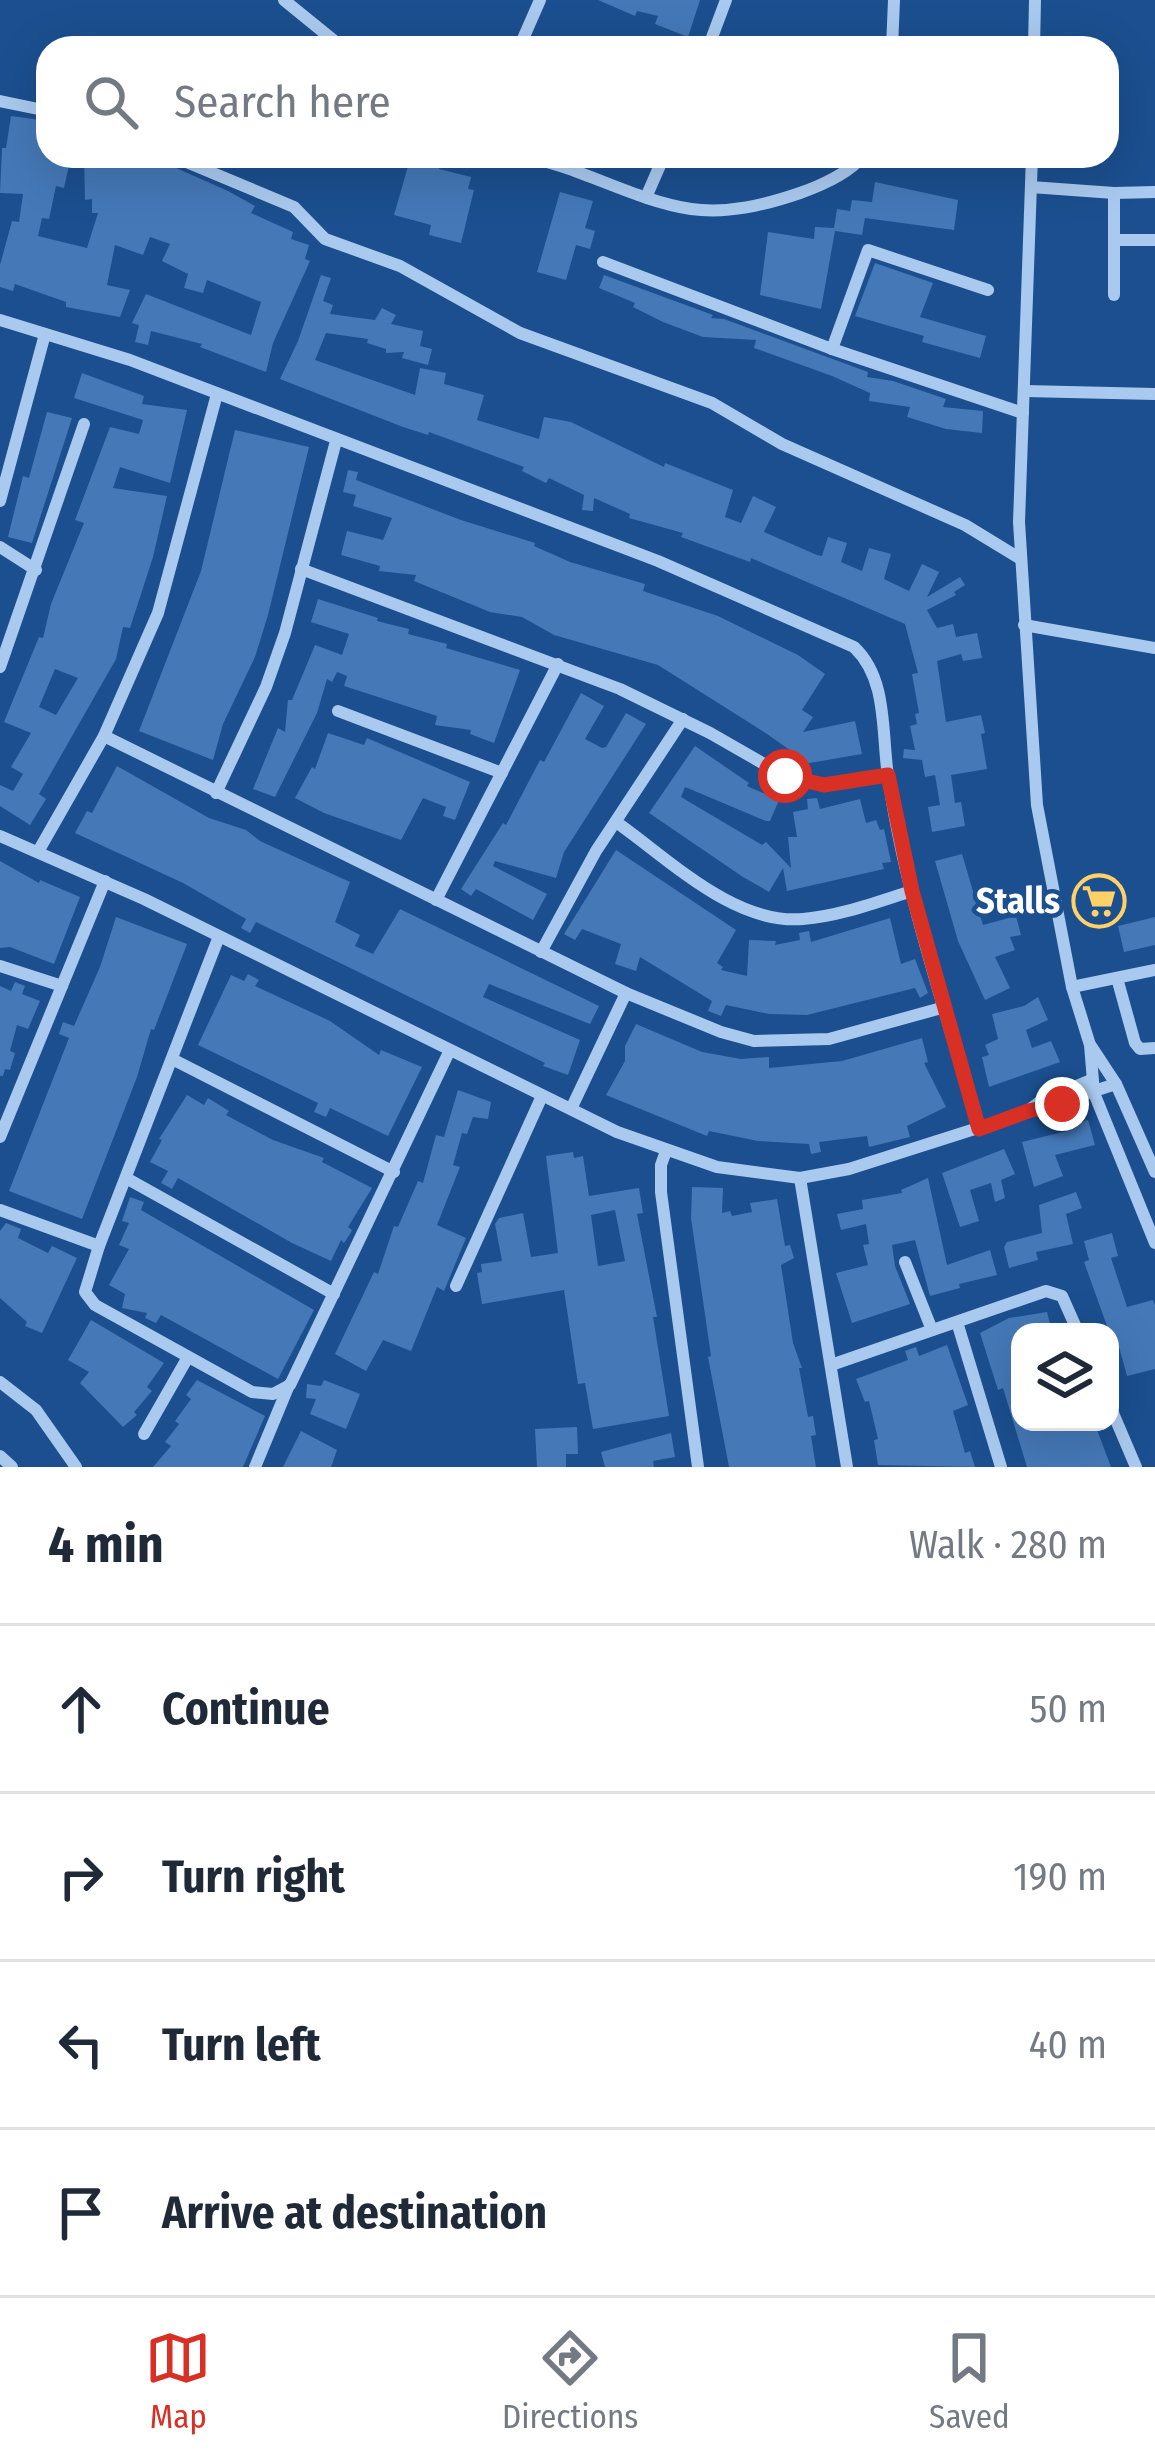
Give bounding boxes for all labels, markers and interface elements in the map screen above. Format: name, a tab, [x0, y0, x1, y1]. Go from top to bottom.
search box	[36, 36, 1119, 168]
icon: search	[78, 69, 144, 135]
text: Search here	[174, 75, 391, 129]
route start	[758, 749, 812, 803]
supermarket icon: Stalls	[1071, 873, 1127, 929]
place label: Stalls	[976, 879, 1060, 923]
route end	[1035, 1077, 1089, 1131]
map controls	[1011, 1323, 1119, 1431]
button: layers	[1011, 1323, 1119, 1431]
text: 4 min	[48, 1514, 164, 1576]
text: Walk · 280 m	[909, 1522, 1107, 1568]
icon: ahead	[48, 1676, 114, 1742]
text: Continue	[162, 1682, 330, 1736]
text: 50 m	[1030, 1686, 1107, 1732]
icon: right	[48, 1844, 114, 1910]
text: Turn right	[162, 1850, 345, 1904]
text: 190 m	[1013, 1854, 1107, 1900]
icon: left	[48, 2012, 114, 2078]
text: Turn left	[162, 2018, 321, 2072]
text: 40 m	[1029, 2022, 1107, 2068]
icon: arrive	[48, 2180, 114, 2246]
text: Arrive at destination	[162, 2186, 547, 2240]
tab: Map	[145, 2325, 211, 2437]
tab: Directions	[502, 2325, 638, 2437]
tab: Saved	[929, 2325, 1010, 2437]

